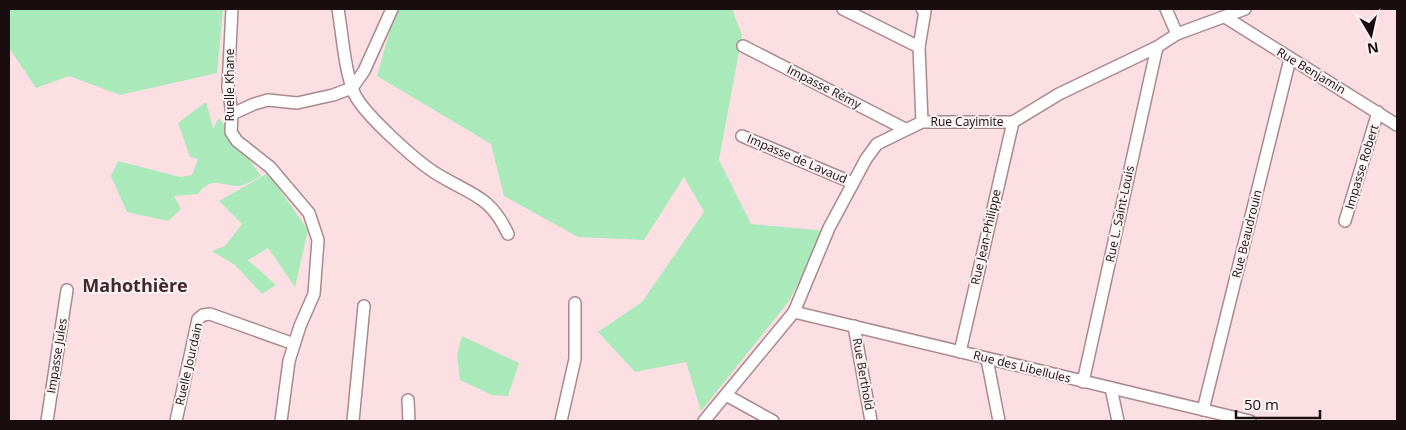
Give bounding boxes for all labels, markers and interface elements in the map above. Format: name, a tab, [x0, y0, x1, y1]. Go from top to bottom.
north arrow	[1346, 10, 1396, 60]
text: N	[1366, 38, 1380, 59]
street label: Rue Benjamin	[1274, 43, 1349, 98]
street label: Ruelle Khane	[221, 48, 238, 121]
street label: Impasse Rémy	[784, 61, 865, 113]
street label: Rue Cayimite	[930, 113, 1004, 130]
street label: Impasse Robert	[1341, 122, 1382, 211]
street label: Impasse de Lavaud	[745, 130, 850, 187]
street label: Rue L. Saint-Louis	[1101, 164, 1138, 264]
street label: Rue Jean-Philippe	[966, 187, 1005, 286]
street label: Rue Beaudrouin	[1227, 188, 1266, 280]
district label: Mahothière	[82, 273, 188, 297]
street label: Impasse Jules	[42, 317, 71, 395]
street label: Ruelle Jourdain	[171, 321, 206, 407]
street label: Rue Berthold	[849, 336, 878, 411]
street label: Rue des Libellules	[972, 346, 1073, 387]
scale bar	[1236, 388, 1320, 420]
text: 50 m	[1244, 394, 1279, 414]

